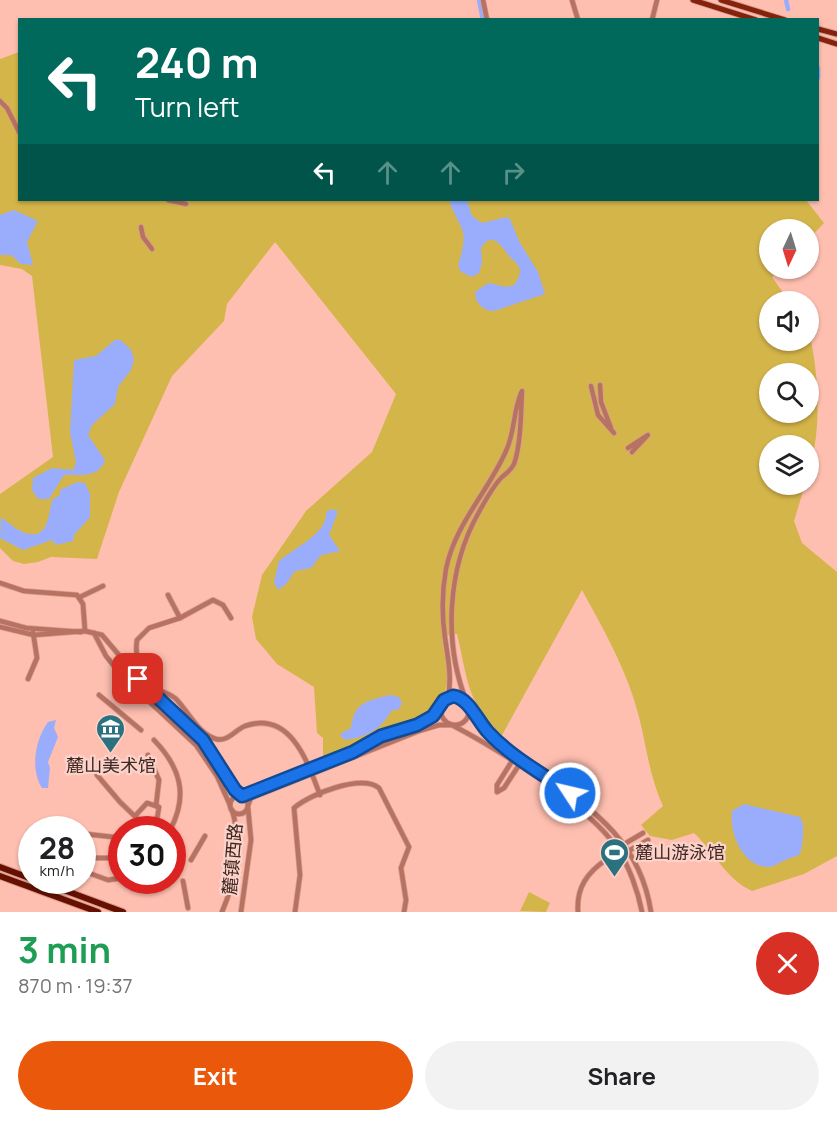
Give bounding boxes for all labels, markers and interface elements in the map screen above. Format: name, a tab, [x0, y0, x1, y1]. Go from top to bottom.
text: 240 m	[135, 33, 259, 91]
icon: left	[36, 42, 114, 120]
text: Turn left	[135, 88, 239, 125]
icon: left	[308, 156, 341, 189]
icon: ahead	[371, 156, 404, 189]
icon: ahead	[434, 156, 467, 189]
icon: right	[497, 156, 530, 189]
north arrow	[759, 219, 819, 279]
map controls	[759, 219, 819, 495]
button: sound	[759, 291, 819, 351]
button: search	[759, 363, 819, 423]
button: layers	[759, 435, 819, 495]
pin	[112, 653, 163, 704]
icon: arrive	[121, 662, 154, 695]
museum icon: 麓山美术馆	[95, 712, 127, 754]
place label: 麓山美术馆	[66, 753, 156, 777]
position arrow	[538, 761, 602, 825]
speed limit sign: 30	[108, 816, 186, 894]
street label: 麓镇西路	[217, 822, 247, 896]
text: 28	[39, 827, 75, 868]
sports icon: 麓山游泳馆	[598, 836, 630, 878]
place label: 麓山游泳馆	[635, 840, 725, 864]
text: km/h	[40, 860, 74, 881]
text: 3 min	[18, 925, 111, 974]
button: close	[756, 932, 819, 995]
text: 870 m · 19:37	[18, 972, 133, 999]
button: Exit	[18, 1041, 413, 1110]
button: Share	[425, 1041, 819, 1110]

